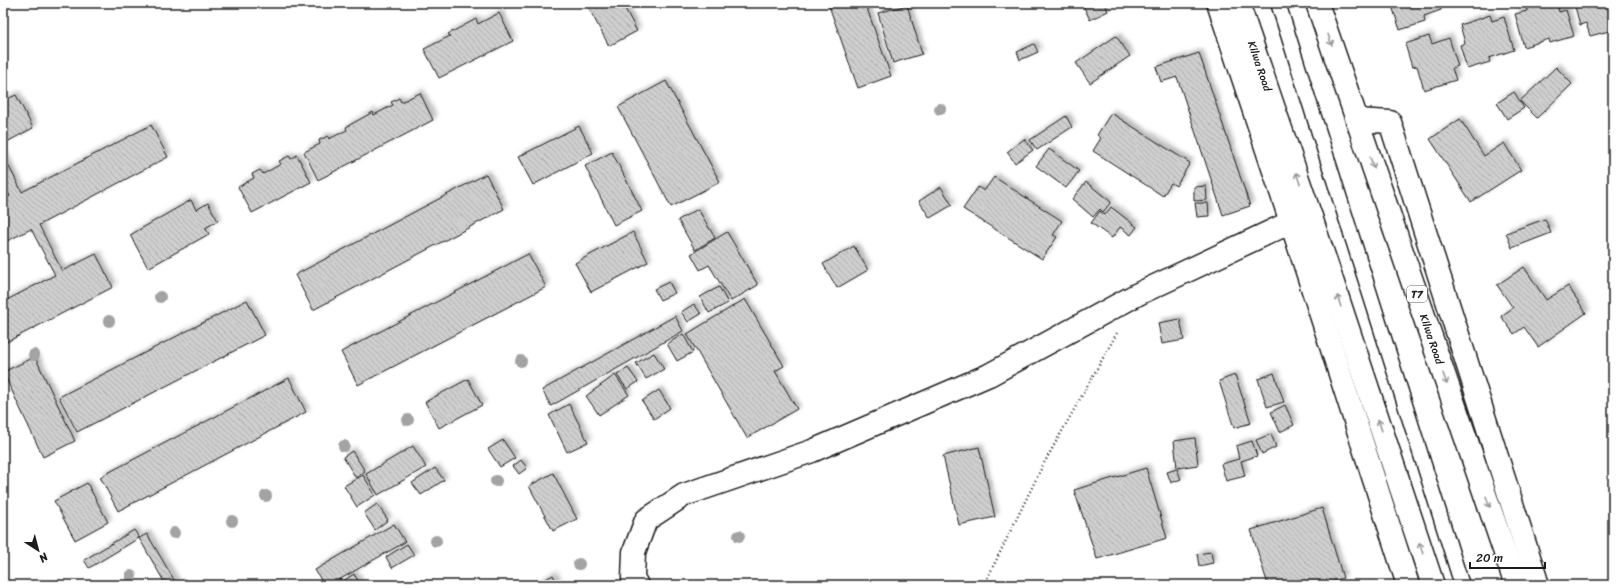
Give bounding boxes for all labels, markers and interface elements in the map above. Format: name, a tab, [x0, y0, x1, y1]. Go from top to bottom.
one-way arrow	[1326, 34, 1334, 46]
street label: Kilwa Road	[1242, 38, 1277, 95]
one-way arrow	[1369, 156, 1376, 169]
one-way arrow	[1294, 172, 1301, 185]
road number: T7	[1407, 286, 1427, 302]
one-way arrow	[1335, 296, 1343, 308]
street label: Kilwa Road	[1414, 311, 1449, 368]
one-way arrow	[1442, 372, 1450, 384]
one-way arrow	[1376, 419, 1384, 431]
one-way arrow	[1484, 495, 1492, 507]
north arrow	[18, 530, 58, 570]
one-way arrow	[1417, 542, 1424, 555]
scale bar	[1470, 544, 1545, 570]
text: N	[35, 547, 53, 568]
text: 20 m	[1476, 547, 1503, 569]

